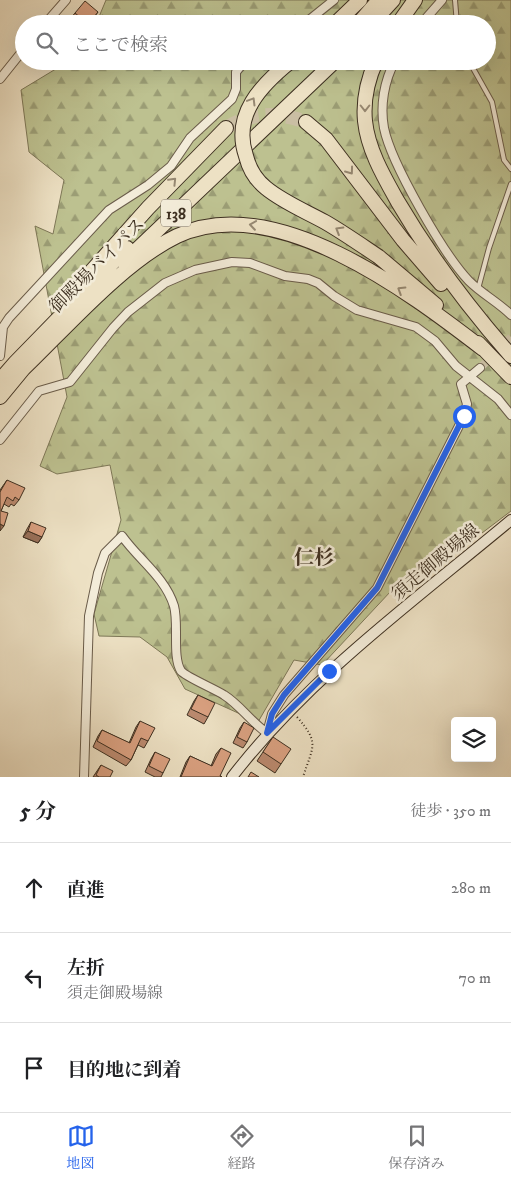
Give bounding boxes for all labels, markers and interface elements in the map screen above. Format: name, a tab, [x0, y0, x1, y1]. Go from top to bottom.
search box	[15, 15, 496, 70]
icon: search	[33, 29, 61, 57]
text: ここで検索	[73, 34, 168, 57]
one-way arrow	[245, 98, 255, 107]
one-way arrow	[360, 104, 370, 112]
one-way arrow	[344, 165, 353, 175]
one-way arrow	[168, 178, 177, 187]
road number: 138	[161, 200, 191, 227]
street label: 御殿場バイパス	[46, 214, 150, 318]
one-way arrow	[249, 220, 257, 231]
one-way arrow	[335, 227, 344, 237]
one-way arrow	[397, 287, 406, 297]
route start	[453, 405, 476, 428]
street label: 須走御殿場線	[387, 520, 484, 606]
district label: 仁杉	[294, 546, 334, 571]
route end	[318, 660, 341, 683]
map controls	[451, 717, 496, 762]
button: layers	[451, 717, 496, 762]
text: 5 分	[20, 799, 56, 825]
text: 徒歩 · 350 m	[410, 801, 491, 821]
icon: ahead	[20, 874, 48, 902]
text: 280 m	[451, 878, 491, 898]
text: 直進	[67, 879, 105, 902]
text: 左折	[67, 957, 105, 980]
icon: left	[20, 964, 48, 992]
text: 70 m	[459, 968, 491, 988]
text: 須走御殿場線	[67, 983, 163, 1003]
icon: arrive	[20, 1054, 48, 1082]
text: 目的地に到着	[67, 1059, 181, 1082]
tab: 地図	[67, 1122, 95, 1173]
tab: 経路	[228, 1122, 256, 1173]
tab: 保存済み	[389, 1122, 445, 1173]

